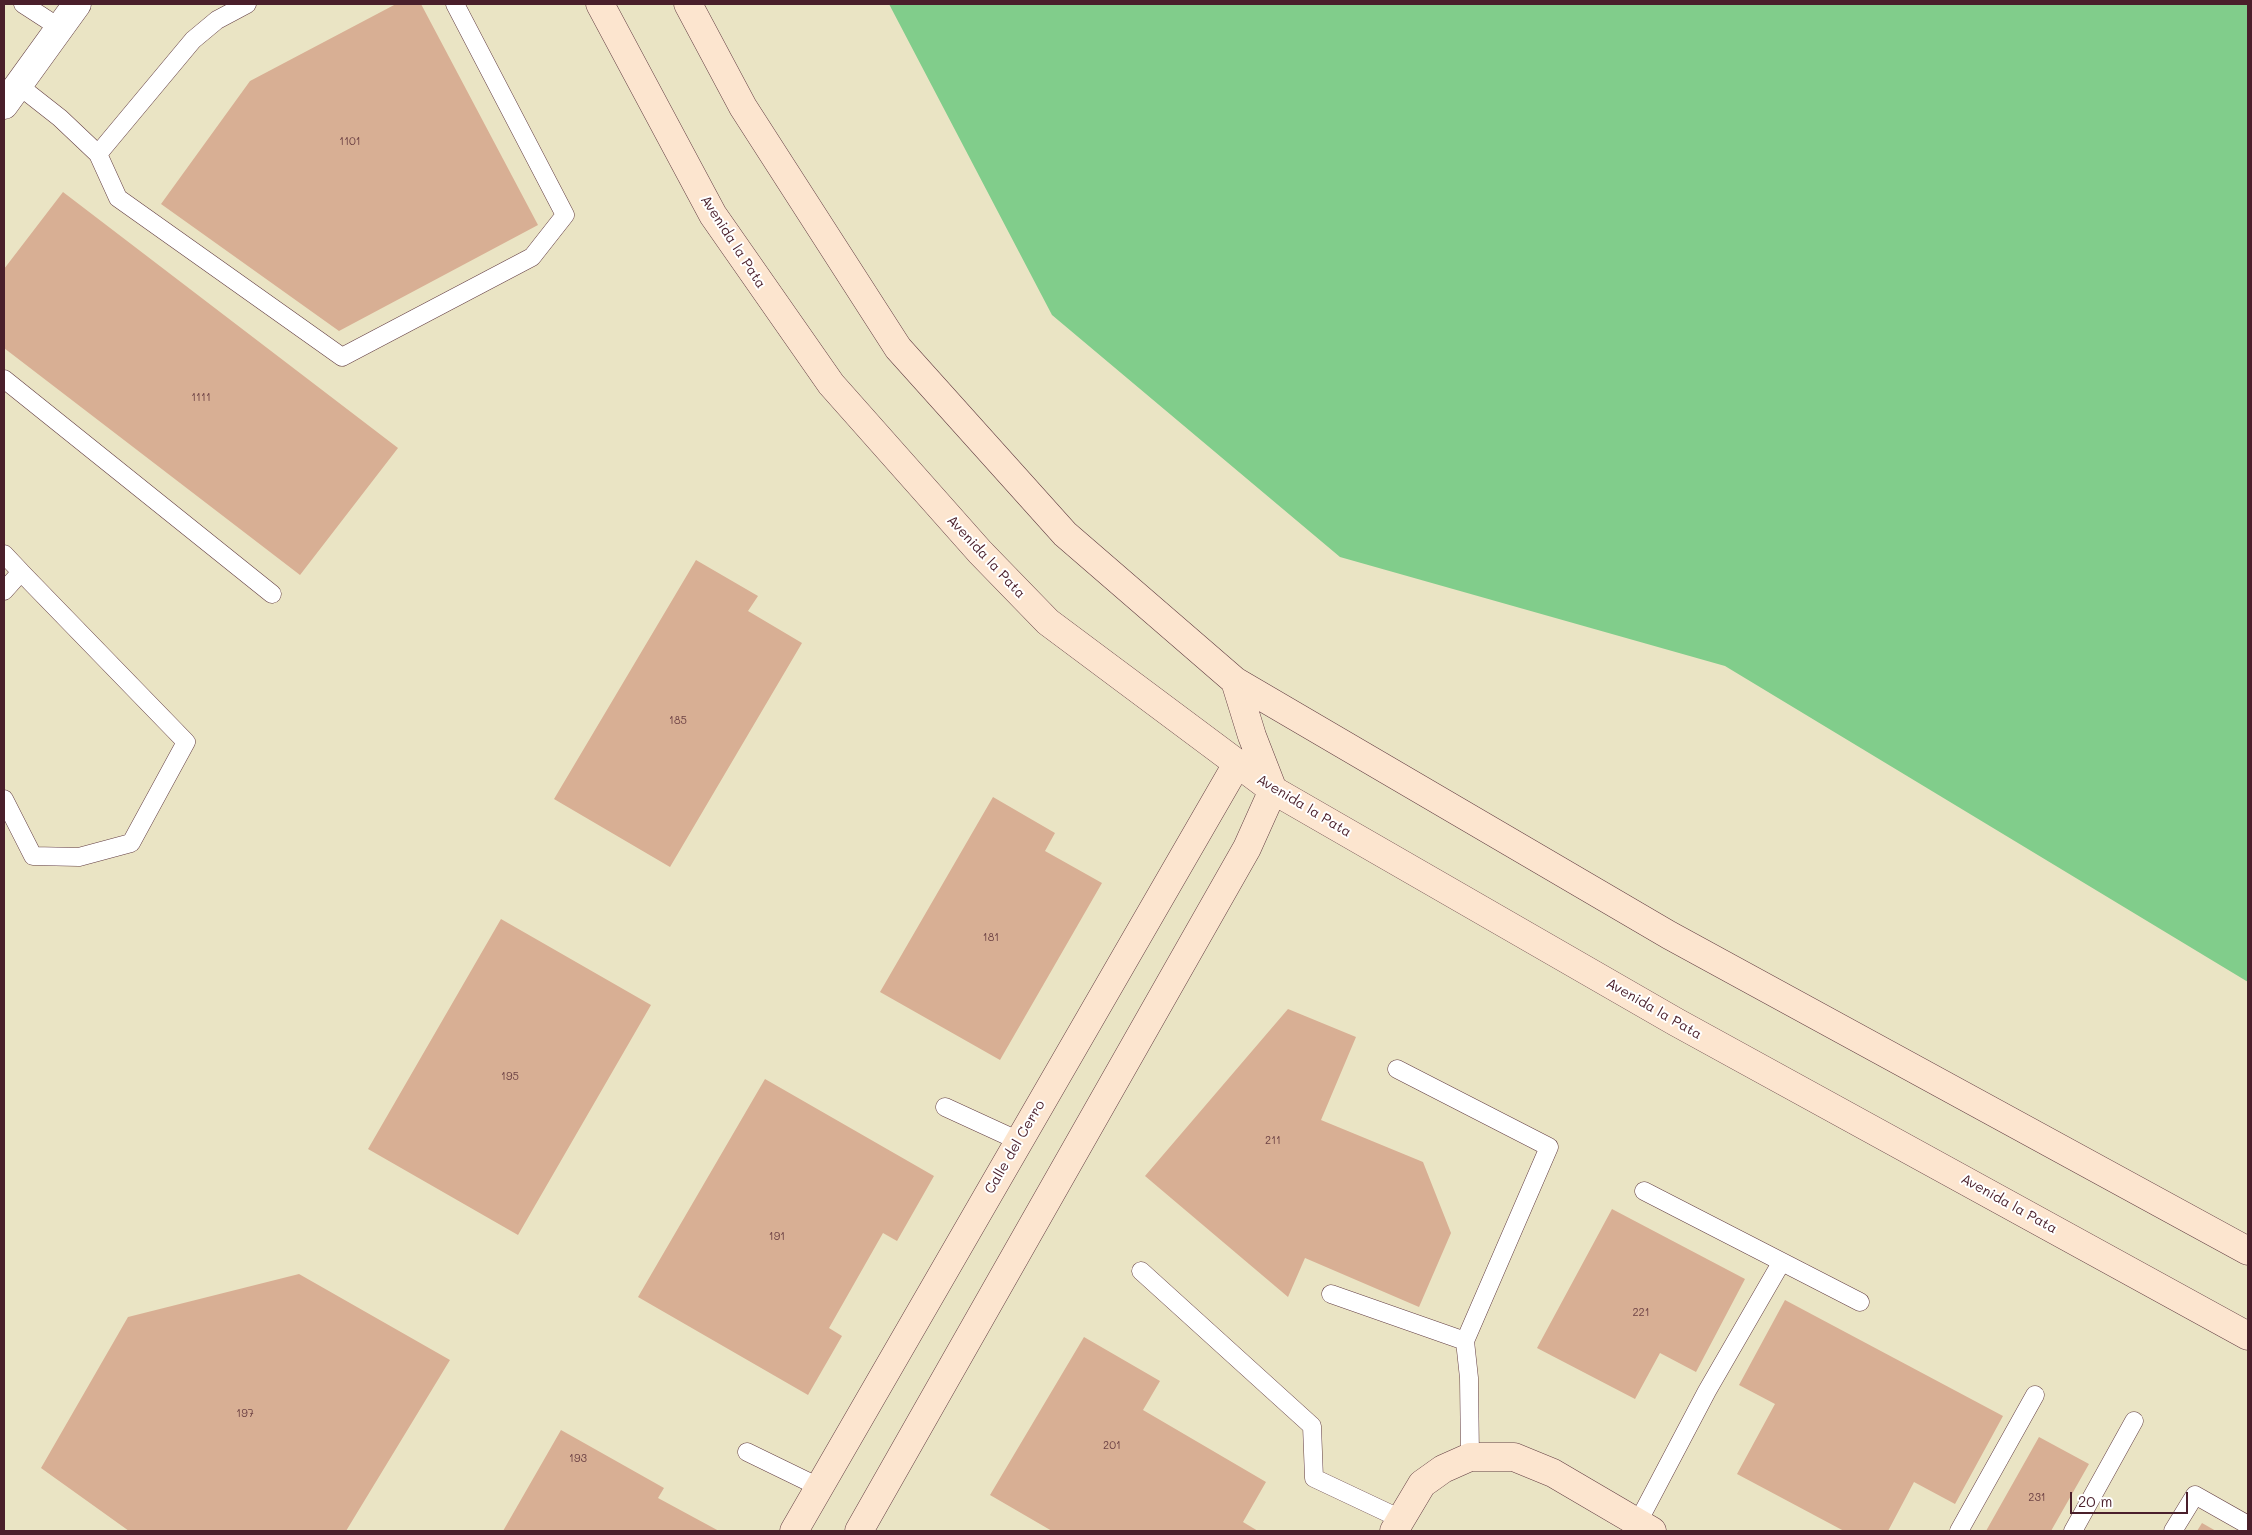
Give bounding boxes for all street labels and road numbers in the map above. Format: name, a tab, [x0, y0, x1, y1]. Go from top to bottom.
street label: Avenida la Pata	[697, 192, 769, 292]
street label: Avenida la Pata	[943, 512, 1029, 602]
street label: Avenida la Pata	[1254, 771, 1354, 841]
street label: Avenida la Pata	[1603, 975, 1705, 1043]
street label: Calle del Cerro	[981, 1097, 1049, 1197]
street label: Avenida la Pata	[1958, 1171, 2060, 1237]

